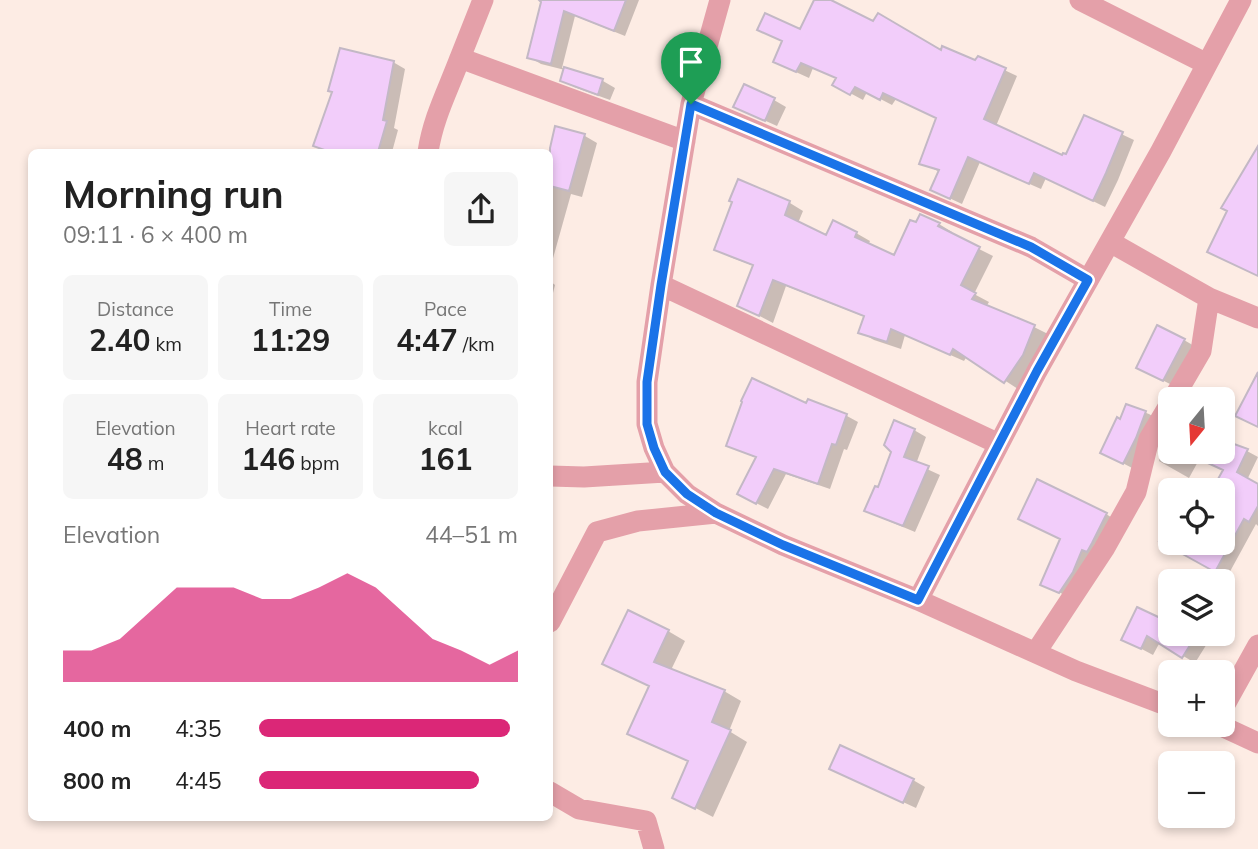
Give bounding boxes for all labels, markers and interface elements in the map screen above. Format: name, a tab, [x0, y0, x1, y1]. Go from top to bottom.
pin	[661, 32, 721, 104]
icon: arrive	[672, 43, 710, 81]
text: Morning run	[63, 170, 284, 218]
button: share	[444, 172, 518, 246]
text: 09:11 · 6 × 400 m	[63, 220, 248, 249]
text: Distance	[97, 297, 174, 321]
text: Time	[269, 297, 312, 321]
text: Pace	[424, 297, 467, 321]
text: 2.40	[89, 321, 151, 359]
text: 11:29	[251, 321, 330, 359]
text: 4:47	[396, 321, 458, 359]
text: km	[151, 332, 182, 356]
text: /km	[458, 332, 495, 356]
north arrow	[1158, 387, 1236, 464]
map controls	[1158, 387, 1235, 828]
text: Elevation	[95, 416, 176, 440]
text: Heart rate	[245, 416, 336, 440]
text: kcal	[428, 416, 463, 440]
text: 48	[107, 440, 143, 478]
text: 146	[241, 440, 295, 478]
text: 161	[419, 440, 473, 478]
text: m	[143, 451, 164, 475]
text: bpm	[295, 451, 340, 475]
button: locate	[1158, 478, 1235, 555]
text: Elevation	[63, 520, 160, 549]
text: 44–51 m	[425, 520, 518, 549]
button: layers	[1158, 569, 1235, 646]
button: +	[1158, 660, 1235, 737]
text: 400 m	[63, 714, 131, 743]
text: 4:35	[175, 714, 222, 743]
button: −	[1158, 751, 1235, 828]
text: 800 m	[63, 766, 131, 795]
text: 4:45	[175, 766, 222, 795]

